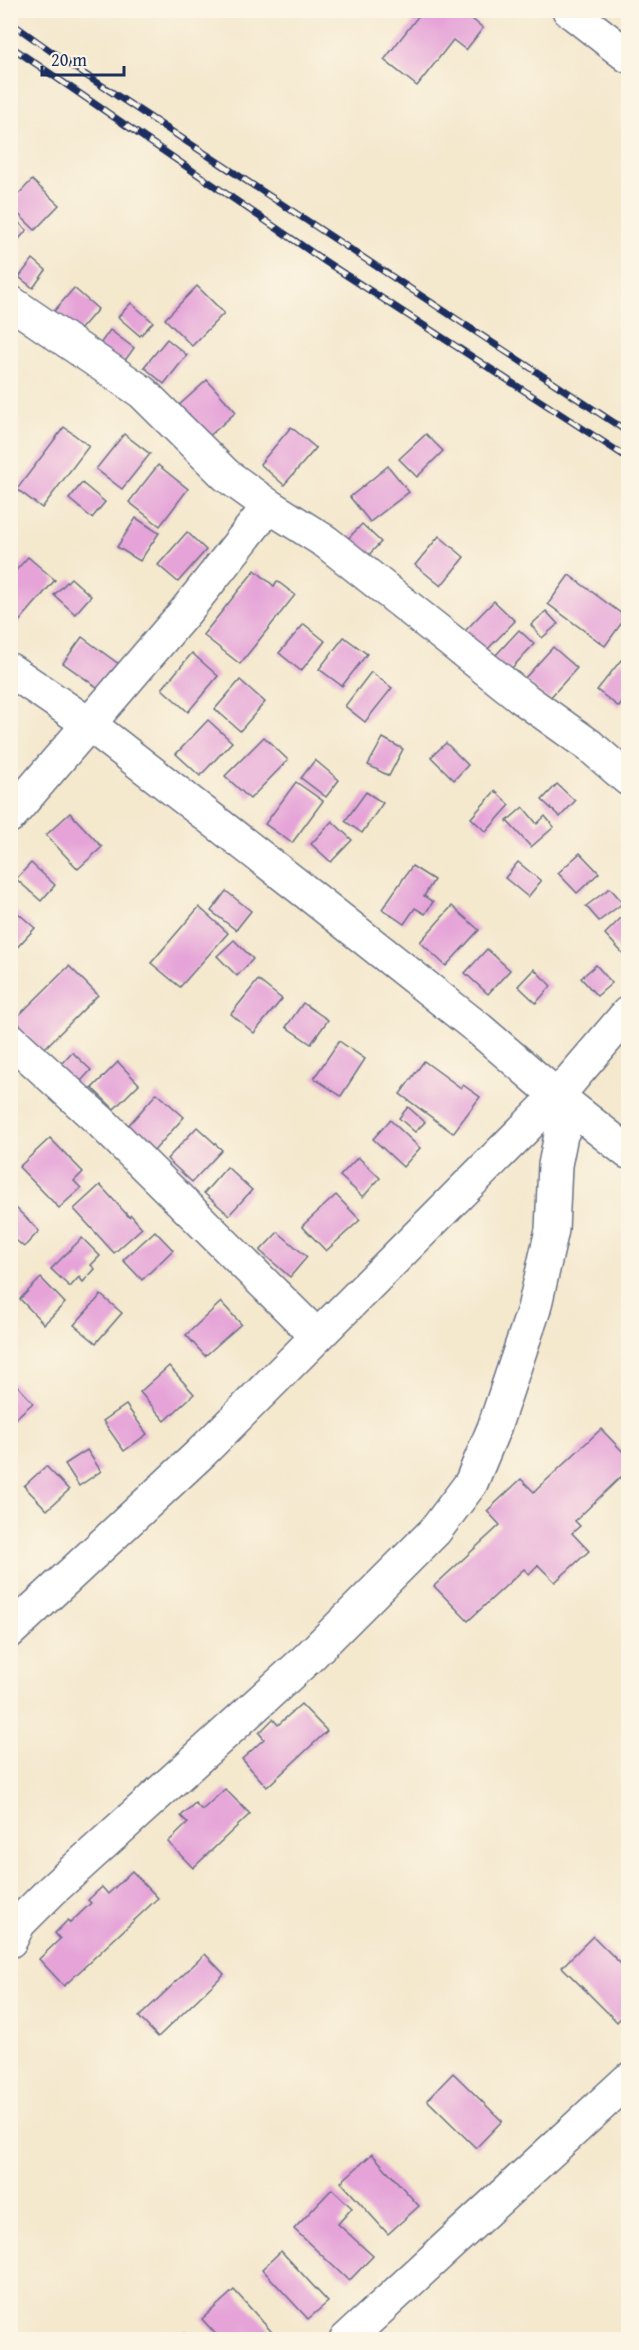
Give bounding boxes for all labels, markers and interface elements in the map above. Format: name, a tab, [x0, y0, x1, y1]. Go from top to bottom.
scale bar	[42, 39, 124, 77]
text: 20 m	[51, 46, 87, 73]

